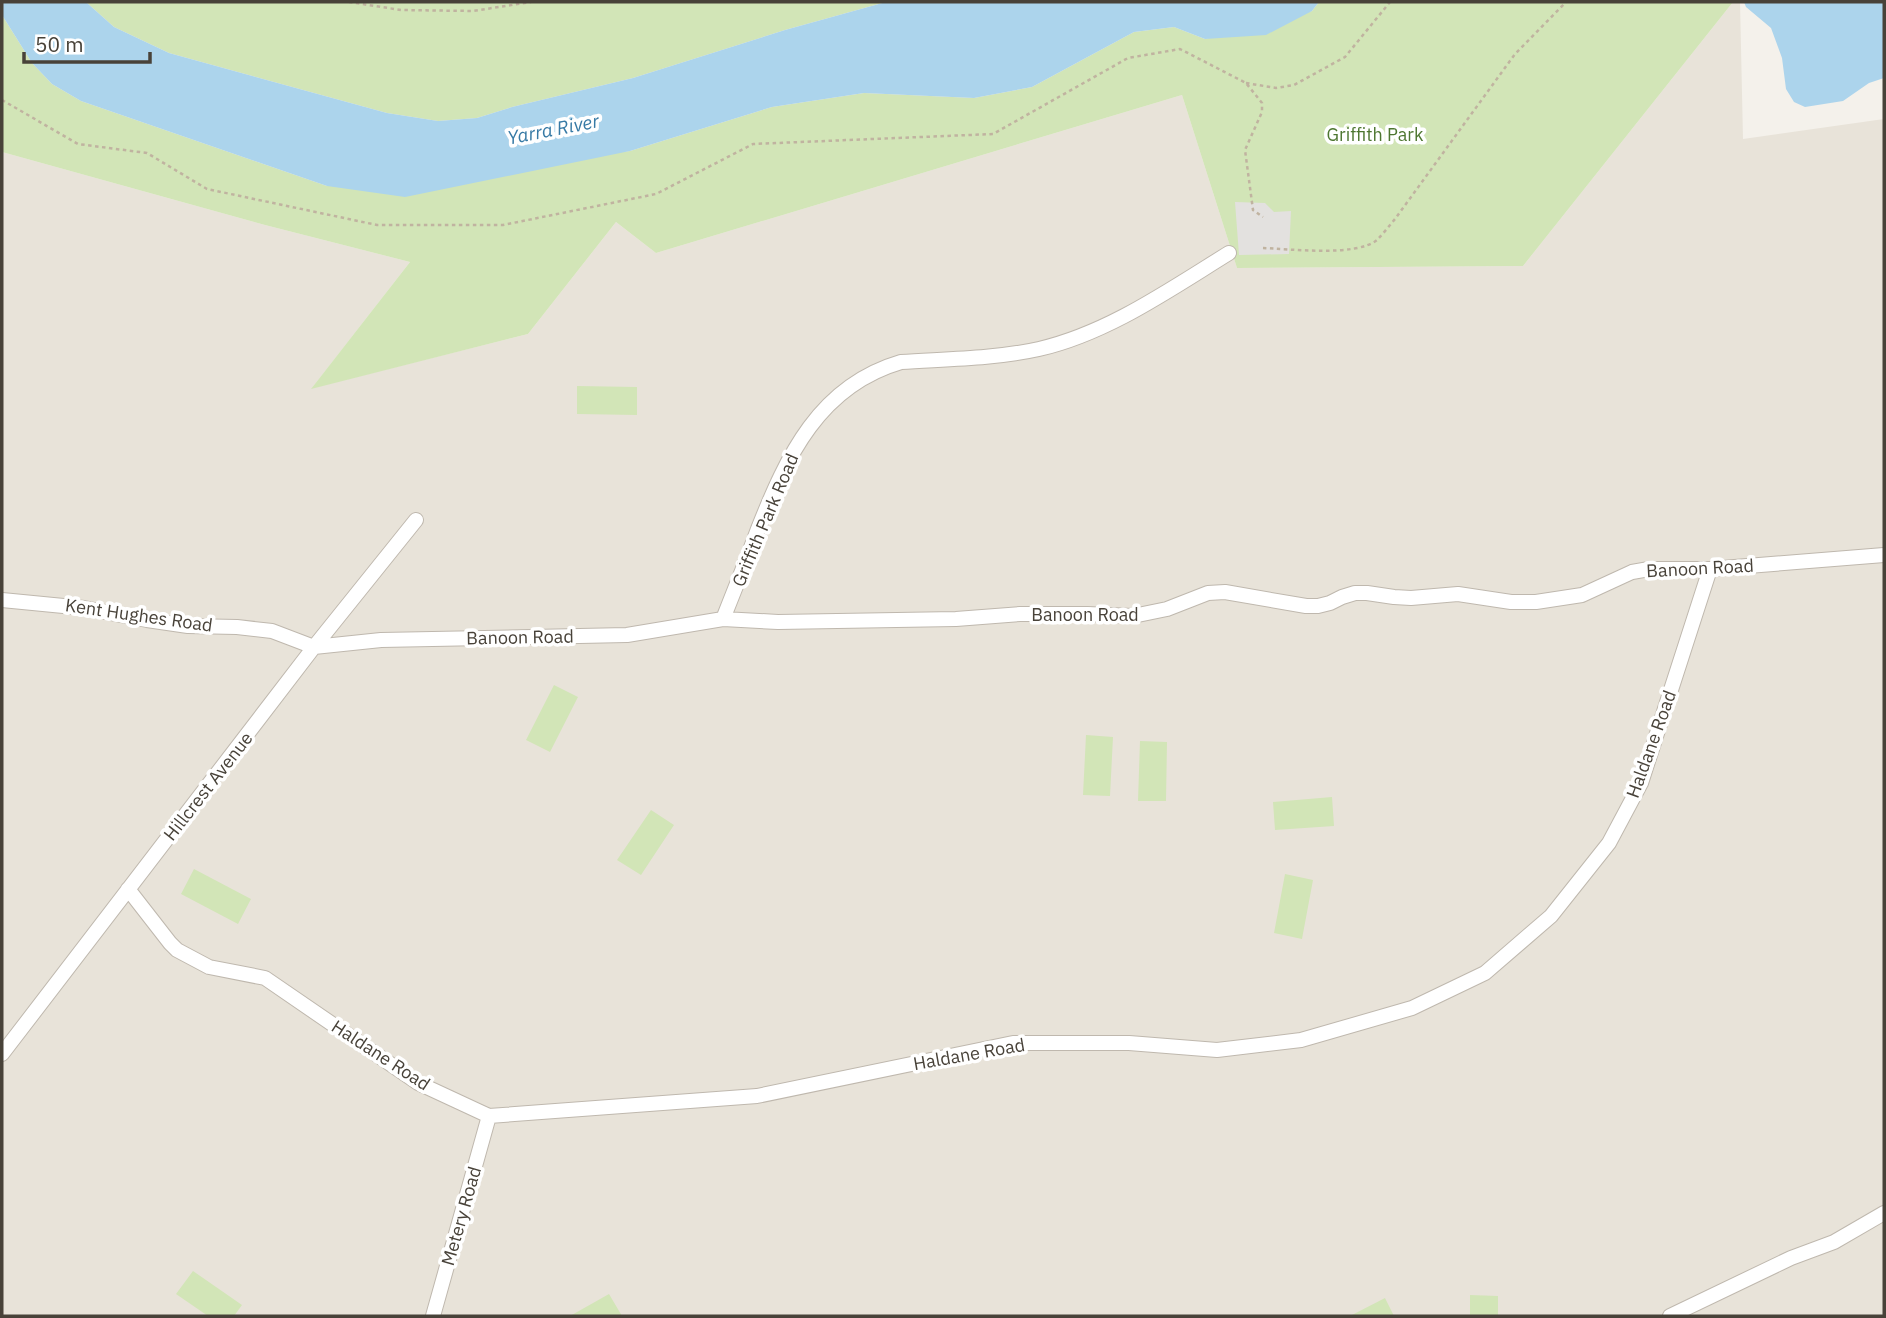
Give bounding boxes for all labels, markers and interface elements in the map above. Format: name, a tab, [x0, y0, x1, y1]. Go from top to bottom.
scale bar	[24, 21, 150, 65]
text: 50 m	[35, 30, 84, 58]
water label: Yarra River	[505, 108, 602, 150]
park label: Griffith Park	[1327, 123, 1424, 146]
street label: Griffith Park Road	[727, 450, 803, 590]
street label: Banoon Road	[1646, 554, 1754, 582]
street label: Kent Hughes Road	[64, 593, 214, 637]
street label: Banoon Road	[1031, 603, 1139, 626]
street label: Banoon Road	[466, 625, 574, 649]
street label: Haldane Road	[1621, 687, 1681, 801]
street label: Hillcrest Avenue	[158, 727, 258, 845]
street label: Haldane Road	[327, 1015, 435, 1095]
street label: Haldane Road	[911, 1033, 1027, 1075]
street label: Metery Road	[436, 1164, 486, 1268]

